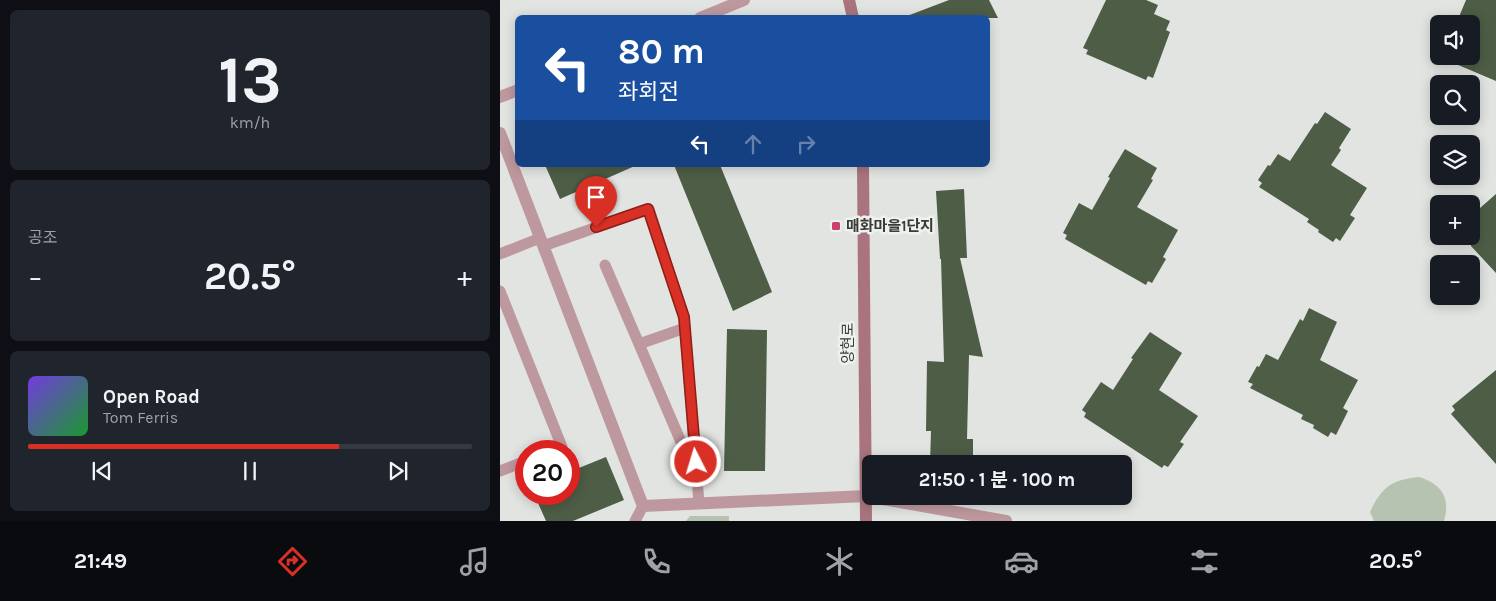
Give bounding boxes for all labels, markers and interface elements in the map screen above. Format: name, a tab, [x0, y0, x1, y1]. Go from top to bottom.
map controls	[1430, 15, 1480, 305]
button: sound	[1430, 15, 1480, 65]
text: 80 m	[618, 31, 705, 72]
icon: left	[535, 35, 600, 100]
text: 13	[218, 42, 282, 118]
button: search	[1430, 75, 1480, 125]
text: 좌회전	[618, 79, 679, 105]
text: km/h	[230, 113, 270, 132]
icon: left	[686, 130, 714, 158]
icon: ahead	[739, 130, 767, 158]
icon: right	[792, 130, 820, 158]
button: layers	[1430, 135, 1480, 185]
pin	[575, 176, 617, 227]
icon: arrive	[582, 183, 610, 211]
button: +	[1430, 195, 1480, 245]
place label: 매화마을1단지	[846, 217, 934, 235]
marker: 매화마을1단지	[830, 220, 842, 232]
text: 공조	[28, 228, 57, 247]
text: 20.5°	[204, 254, 296, 299]
button: −	[1430, 255, 1480, 305]
text: −	[28, 260, 43, 293]
text: +	[457, 260, 472, 293]
street label: 양현로	[839, 322, 857, 364]
text: Open Road	[103, 386, 200, 408]
text: Tom Ferris	[103, 408, 178, 427]
position arrow	[669, 435, 721, 487]
speed limit sign: 20	[515, 440, 580, 505]
icon: previous	[88, 457, 116, 485]
icon: pause	[236, 457, 264, 485]
icon: next	[384, 457, 412, 485]
text: 21:50 · 1 분 · 100 m	[919, 469, 1075, 491]
icon: directions	[275, 544, 310, 579]
icon: music	[457, 544, 492, 579]
icon: phone	[639, 544, 674, 579]
icon: climate	[822, 544, 857, 579]
icon: car	[1004, 544, 1039, 579]
icon: filters	[1187, 544, 1222, 579]
text: 21:49	[74, 548, 127, 574]
text: 20.5°	[1369, 548, 1422, 574]

